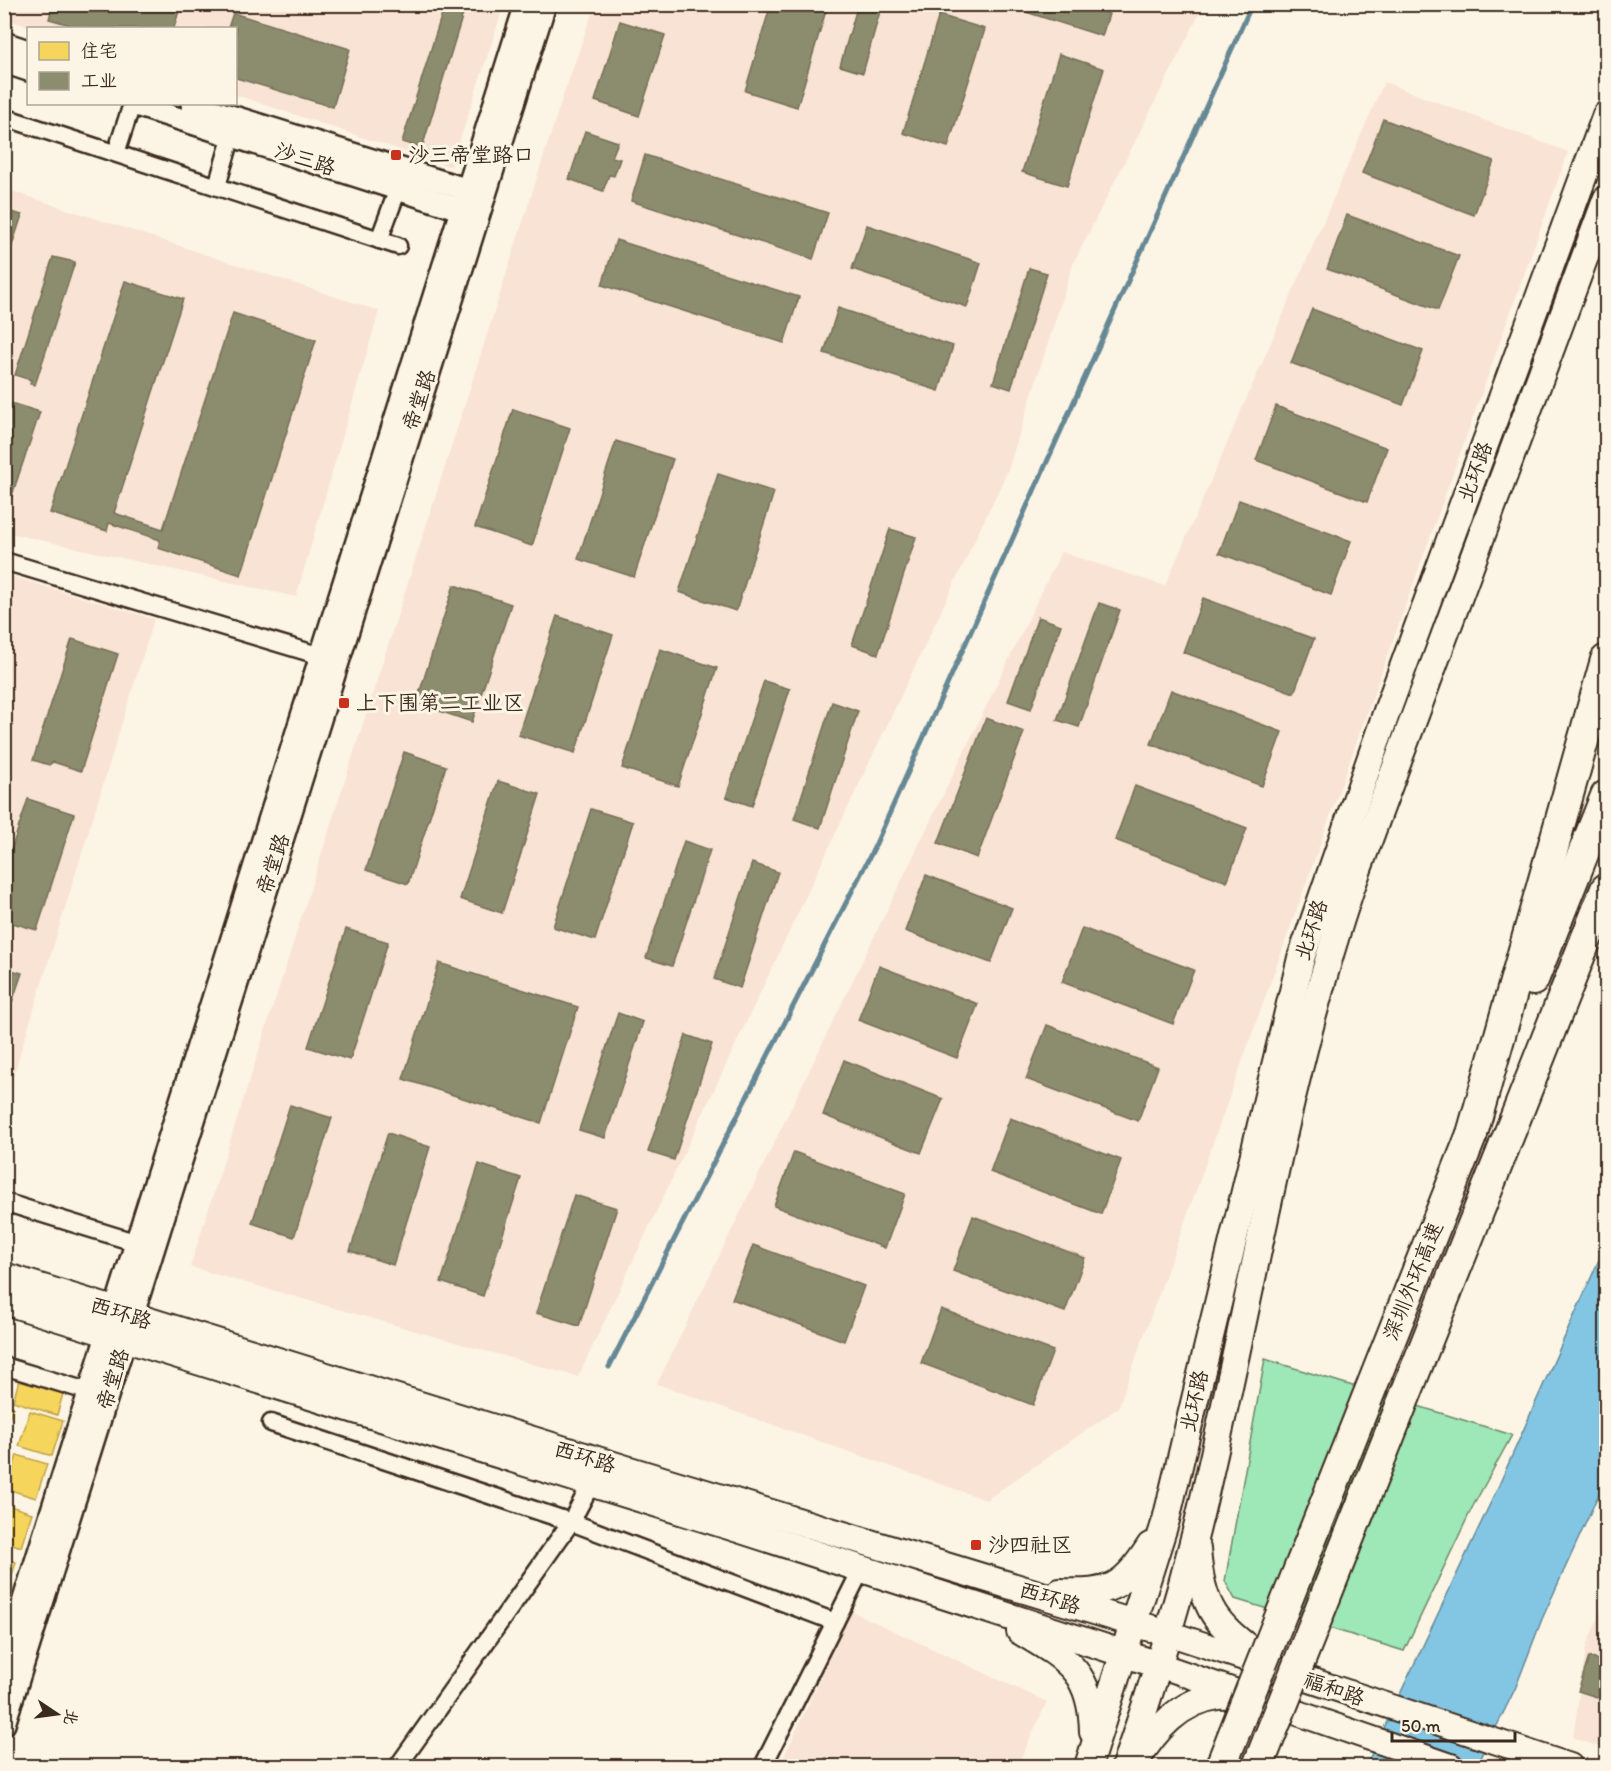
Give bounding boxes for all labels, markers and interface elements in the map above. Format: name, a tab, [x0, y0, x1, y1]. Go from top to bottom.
legend	[27, 27, 237, 105]
text: 住宅	[81, 40, 117, 62]
text: 工业	[81, 70, 117, 92]
street label: 沙三路	[271, 137, 339, 180]
place label: 沙三帝堂路口	[408, 142, 534, 167]
marker: 沙三帝堂路口	[389, 148, 403, 162]
street label: 帝堂路	[397, 366, 440, 434]
street label: 北环路	[1452, 438, 1497, 506]
place label: 上下围第二工业区	[356, 690, 524, 715]
marker: 上下围第二工业区	[337, 696, 351, 710]
street label: 帝堂路	[251, 830, 294, 898]
street label: 北环路	[1289, 896, 1332, 964]
street label: 深圳外环高速	[1377, 1218, 1448, 1344]
street label: 西环路	[87, 1291, 155, 1334]
street label: 帝堂路	[91, 1345, 134, 1413]
street label: 北环路	[1174, 1367, 1213, 1434]
street label: 西环路	[551, 1435, 619, 1478]
place label: 沙四社区	[988, 1532, 1072, 1557]
marker: 沙四社区	[969, 1538, 983, 1552]
street label: 西环路	[1016, 1576, 1084, 1619]
street label: 福和路	[1300, 1666, 1368, 1711]
north arrow	[27, 1684, 87, 1744]
scale bar	[1392, 1705, 1515, 1743]
text: 北	[60, 1707, 82, 1727]
text: 50 m	[1401, 1715, 1441, 1737]

